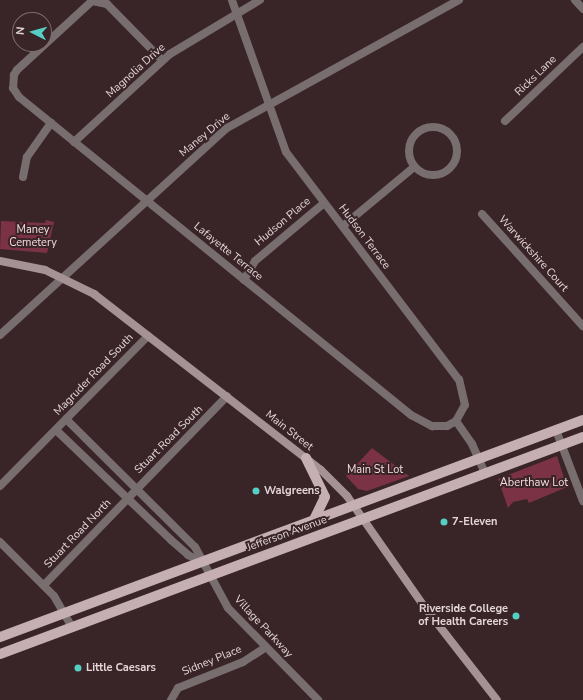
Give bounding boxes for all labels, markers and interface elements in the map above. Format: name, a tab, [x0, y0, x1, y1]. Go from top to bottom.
north arrow	[12, 12, 52, 52]
text: N	[13, 26, 28, 36]
street label: Magnolia Drive	[104, 41, 168, 101]
street label: Ricks Lane	[513, 53, 559, 99]
street label: Maney Drive	[177, 110, 233, 160]
street label: Hudson Place	[253, 195, 313, 249]
street label: Hudson Terrace	[335, 202, 393, 272]
street label: Warwickshire Court	[495, 213, 571, 295]
street label: Lafayette Terrace	[191, 220, 265, 284]
park label: Maney Cemetery	[9, 224, 57, 250]
street label: Magruder Road South	[52, 331, 136, 419]
street label: Stuart Road South	[132, 403, 206, 477]
street label: Main Street	[263, 408, 315, 454]
park label: Main St Lot	[347, 463, 403, 477]
park label: Aberthaw Lot	[500, 476, 568, 490]
place label: Walgreens	[264, 484, 320, 498]
marker: Walgreens	[251, 486, 261, 496]
street label: Stuart Road North	[42, 497, 114, 571]
street label: Jefferson Avenue	[245, 513, 329, 555]
place label: 7-Eleven	[452, 515, 497, 529]
marker: 7-Eleven	[439, 517, 449, 527]
street label: Village Parkway	[231, 593, 295, 661]
place label: Riverside College of Health Careers	[418, 603, 508, 629]
marker: Riverside College of Health Careers	[511, 611, 521, 621]
street label: Sidney Place	[180, 643, 244, 679]
place label: Little Caesars	[86, 661, 156, 675]
marker: Little Caesars	[73, 663, 83, 673]

